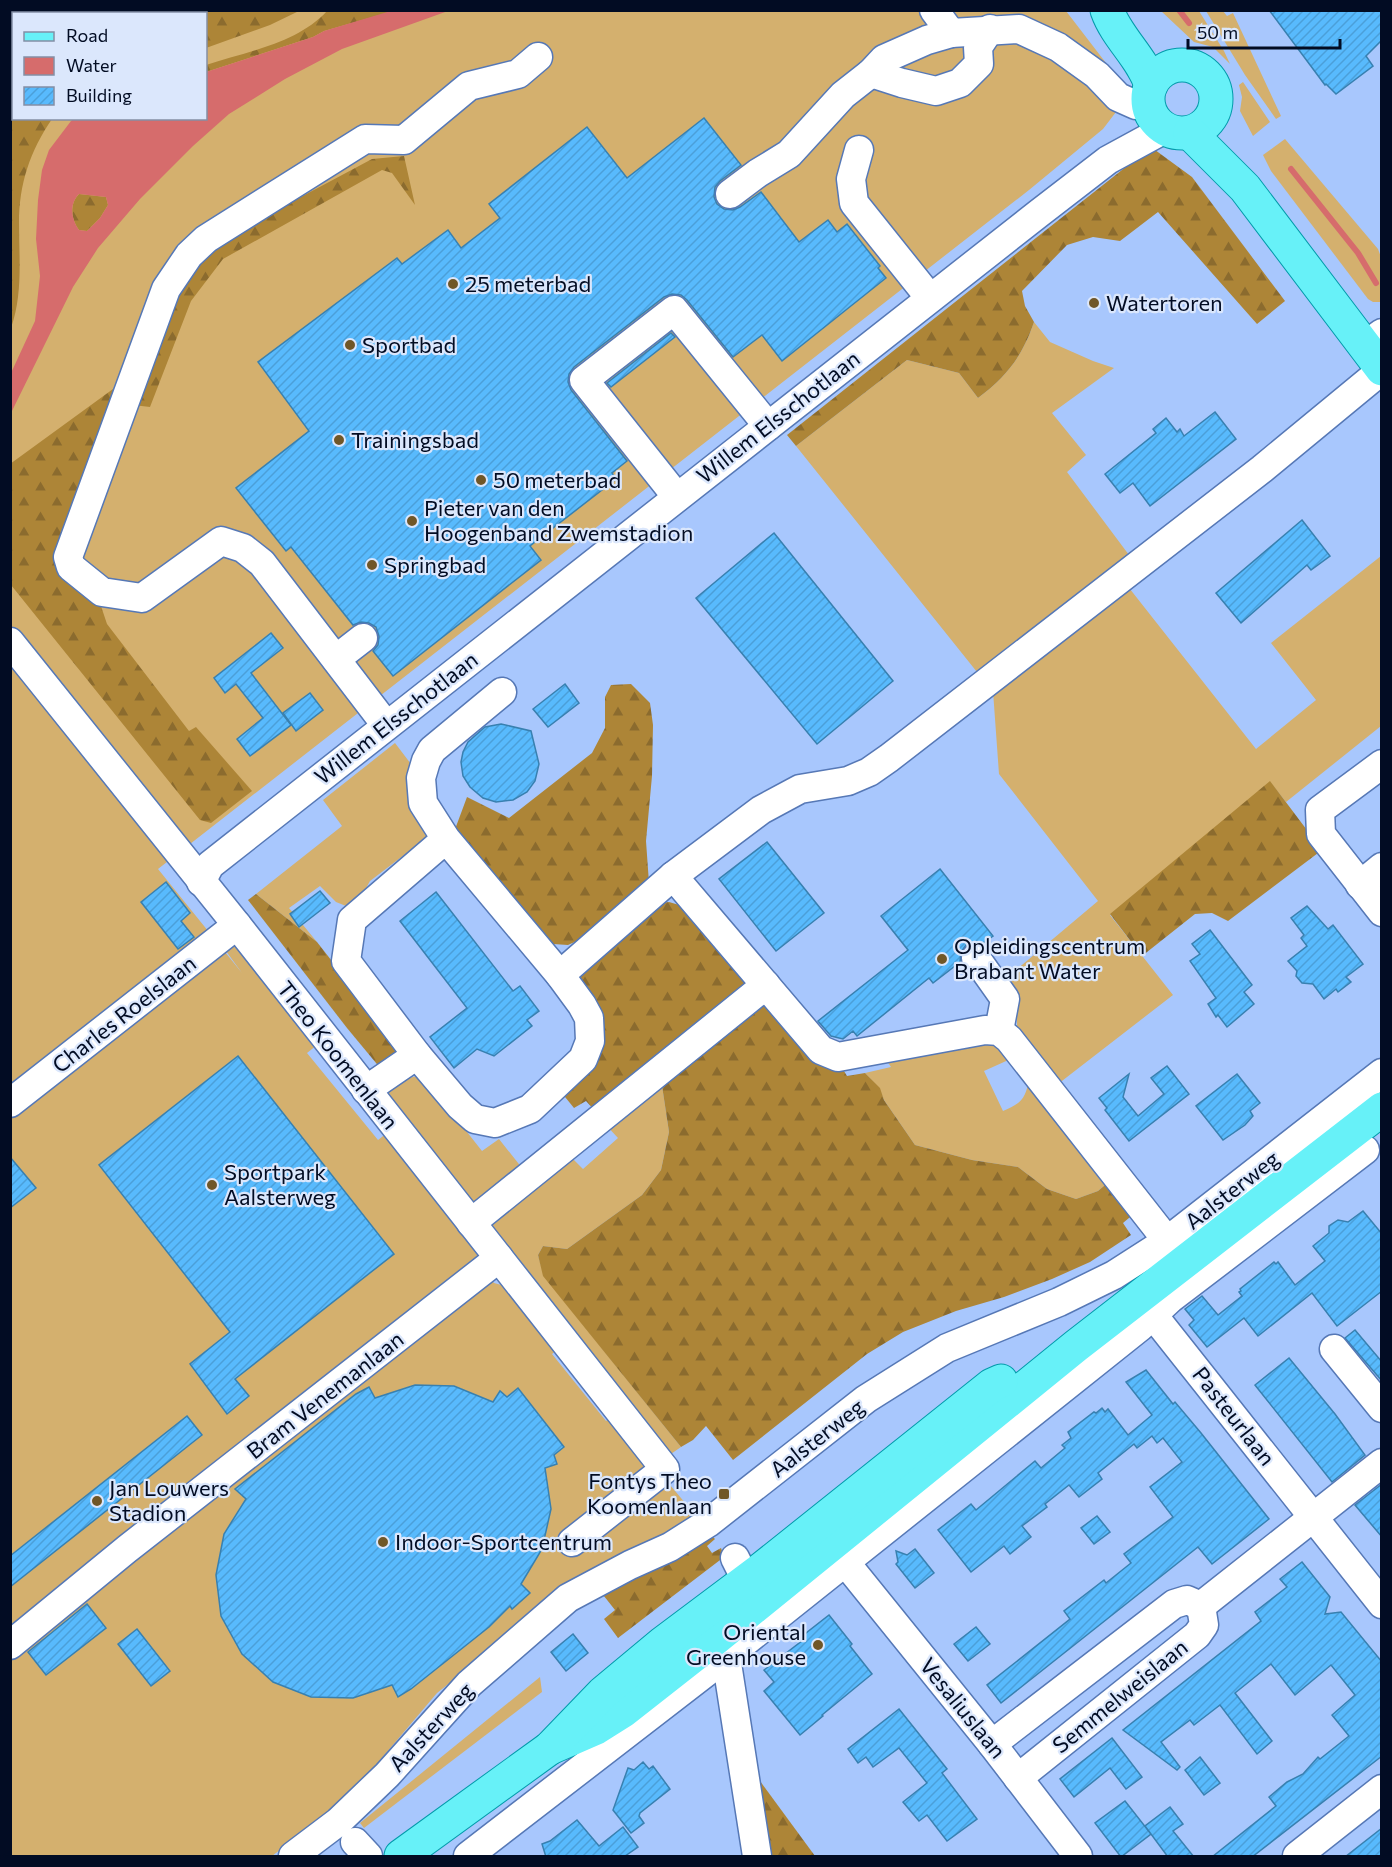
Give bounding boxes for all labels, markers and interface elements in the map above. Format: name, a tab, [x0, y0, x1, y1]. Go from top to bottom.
legend	[12, 12, 207, 120]
scale bar	[1188, 12, 1340, 50]
text: 50 m	[1197, 21, 1238, 43]
text: Road	[66, 24, 108, 46]
text: Water	[66, 54, 117, 76]
text: Building	[66, 84, 132, 106]
place label: 25 meterbad	[465, 270, 591, 297]
marker: 25 meterbad	[446, 277, 460, 291]
place label: Watertoren	[1106, 289, 1223, 316]
marker: Watertoren	[1087, 296, 1101, 310]
place label: Sportbad	[362, 331, 456, 358]
marker: Sportbad	[343, 338, 357, 352]
street label: Willem Elsschotlaan	[691, 345, 865, 489]
place label: Trainingsbad	[351, 426, 479, 453]
marker: Trainingsbad	[332, 433, 346, 447]
place label: 50 meterbad	[493, 466, 621, 493]
marker: 50 meterbad	[474, 473, 488, 487]
place label: Pieter van den Hoogenband Zwemstadion	[424, 494, 693, 546]
marker: Pieter van den Hoogenband Zwemstadion	[405, 514, 419, 528]
place label: Springbad	[384, 551, 486, 578]
marker: Springbad	[365, 558, 379, 572]
street label: Willem Elsschotlaan	[309, 646, 483, 790]
place label: Opleidingscentrum Brabant Water	[954, 932, 1145, 984]
street label: Charles Roelslaan	[46, 949, 201, 1078]
marker: Opleidingscentrum Brabant Water	[935, 952, 949, 966]
street label: Theo Koomenlaan	[272, 975, 405, 1134]
street label: Aalsterweg	[1179, 1144, 1284, 1235]
place label: Sportpark Aalsterweg	[224, 1158, 336, 1210]
marker: Sportpark Aalsterweg	[205, 1178, 219, 1192]
street label: Bram Venemanlaan	[241, 1325, 408, 1464]
street label: Pasteurlaan	[1187, 1361, 1281, 1471]
street label: Aalsterweg	[764, 1392, 869, 1483]
place label: Fontys Theo Koomenlaan	[587, 1467, 712, 1519]
place label: Jan Louwers Stadion	[109, 1474, 229, 1526]
marker: Fontys Theo Koomenlaan	[717, 1487, 731, 1501]
marker: Jan Louwers Stadion	[90, 1494, 104, 1508]
place label: Indoor-Sportcentrum	[395, 1528, 612, 1555]
marker: Indoor-Sportcentrum	[376, 1535, 390, 1549]
place label: Oriental Greenhouse	[686, 1618, 806, 1670]
street label: Semmelweislaan	[1047, 1633, 1193, 1758]
marker: Oriental Greenhouse	[811, 1638, 825, 1652]
street label: Vesaliuslaan	[915, 1652, 1012, 1763]
street label: Aalsterweg	[383, 1676, 479, 1777]

